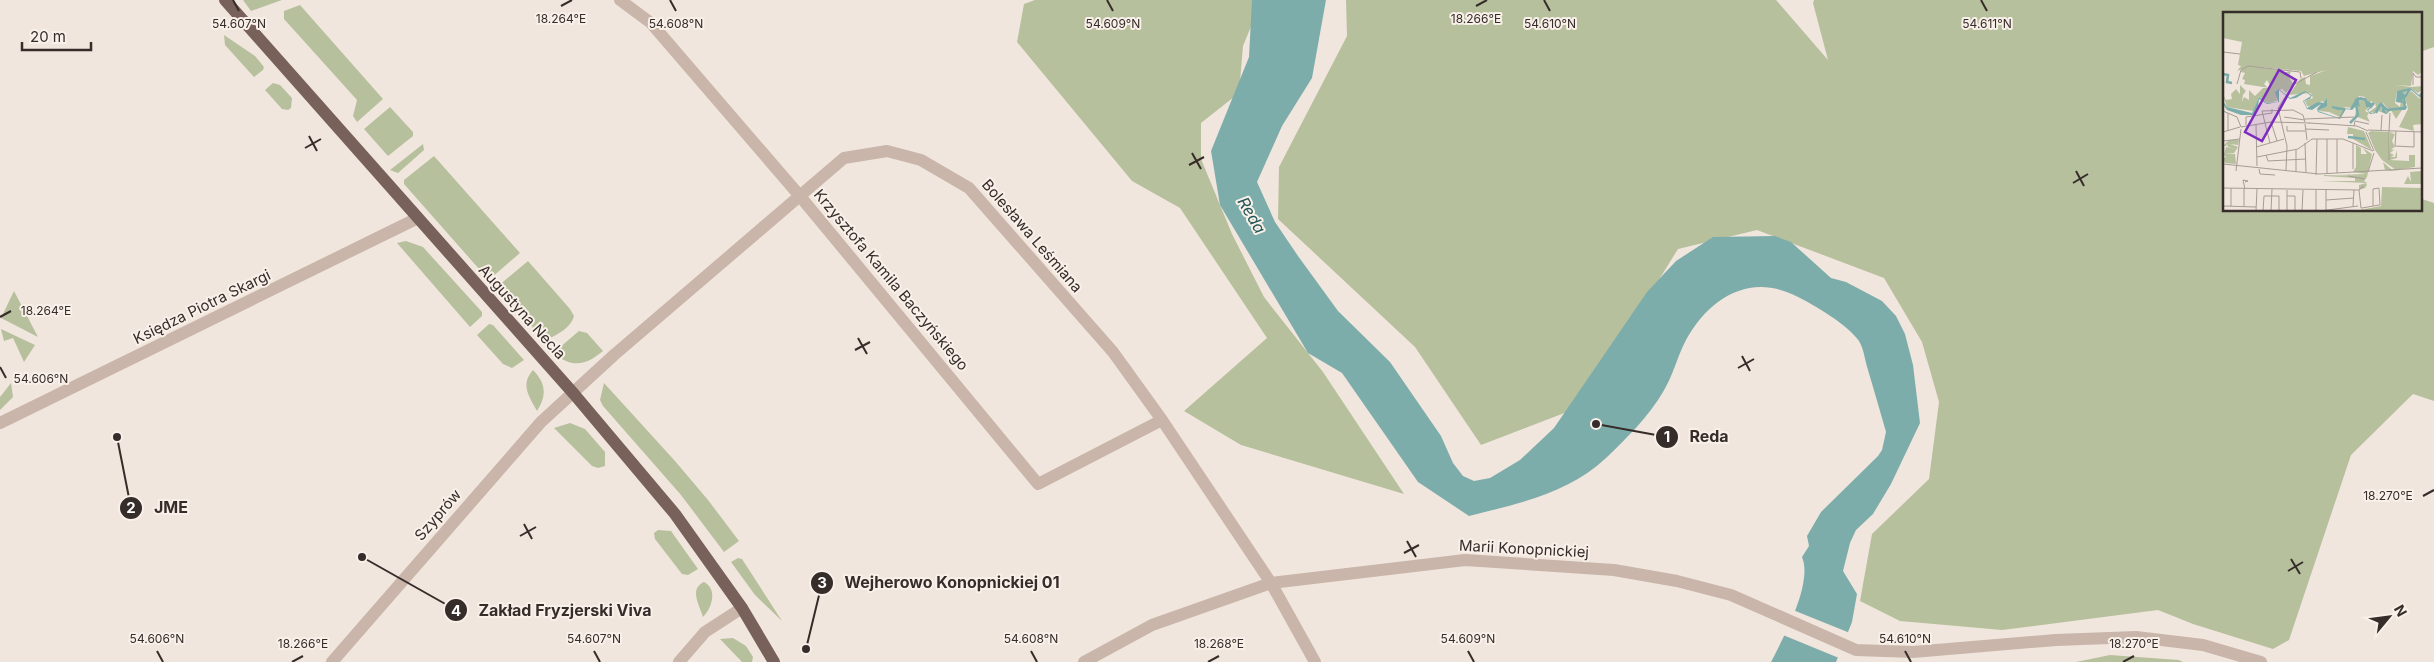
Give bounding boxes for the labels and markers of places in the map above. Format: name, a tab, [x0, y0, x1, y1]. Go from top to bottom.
callout: Reda	[1655, 421, 1739, 452]
callout: JME	[119, 492, 198, 523]
callout: Wejherowo Konopnickiej 01	[809, 567, 1069, 598]
callout: Zakład Fryzjerski Viva	[443, 595, 661, 626]

